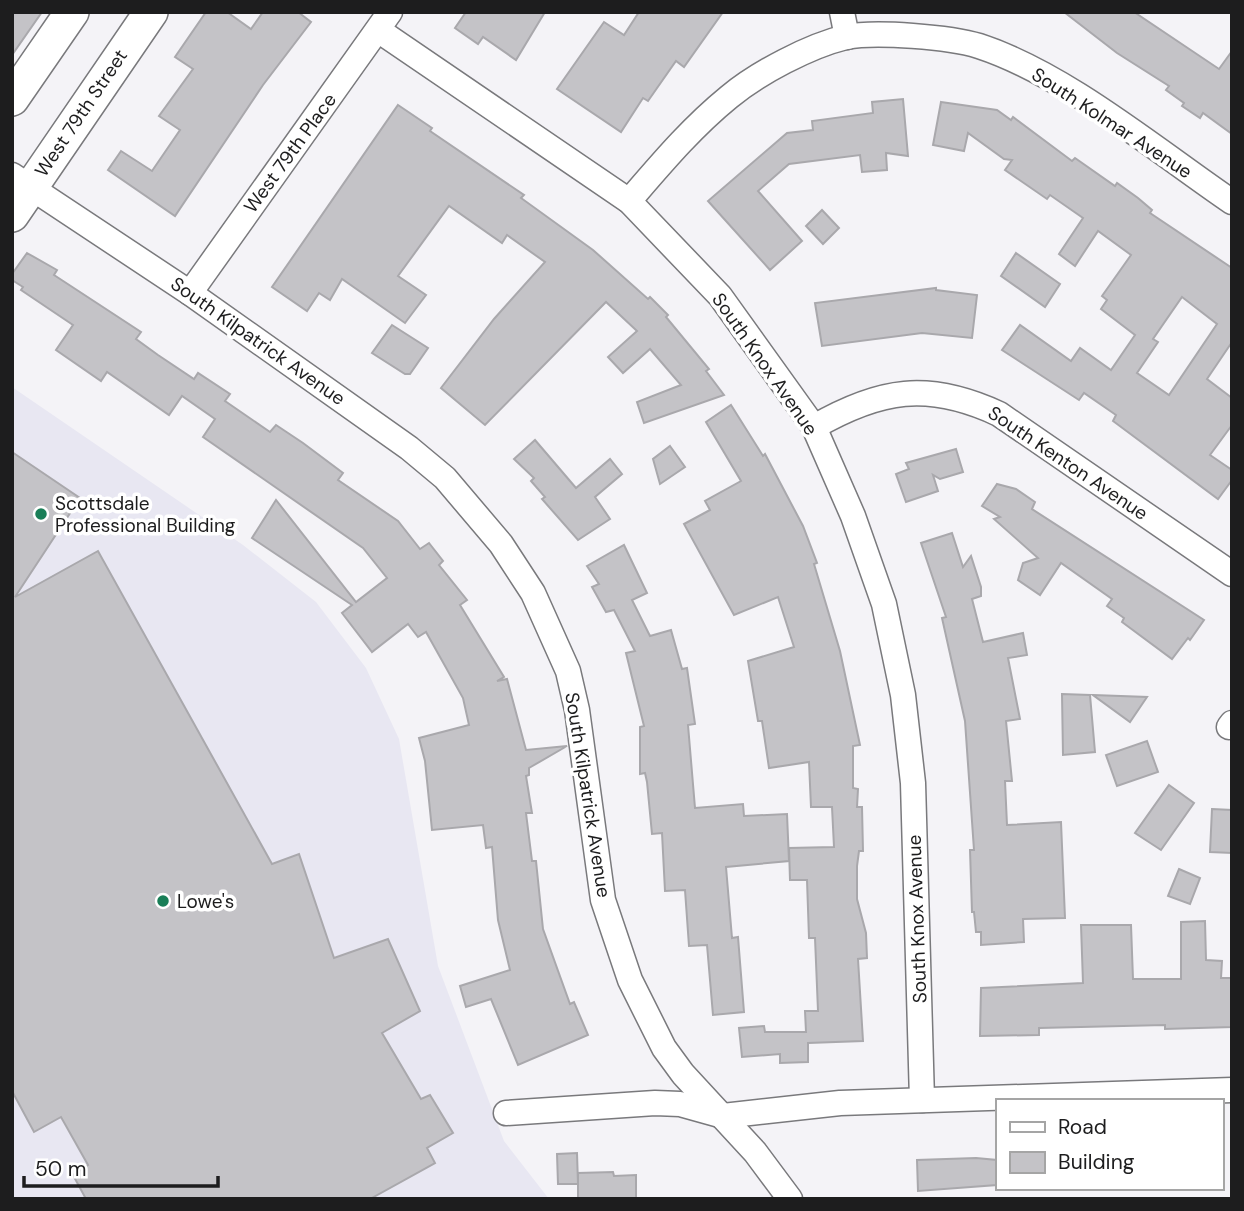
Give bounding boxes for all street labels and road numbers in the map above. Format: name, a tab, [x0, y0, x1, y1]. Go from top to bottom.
street label: West 79th Street	[29, 44, 133, 182]
street label: South Kolmar Avenue	[1027, 62, 1197, 184]
street label: West 79th Place	[238, 88, 342, 218]
street label: South Kilpatrick Avenue	[166, 271, 350, 411]
street label: South Knox Avenue	[706, 288, 824, 440]
street label: South Kenton Avenue	[983, 400, 1153, 526]
street label: South Kilpatrick Avenue	[559, 691, 617, 899]
street label: South Knox Avenue	[902, 834, 932, 1004]

